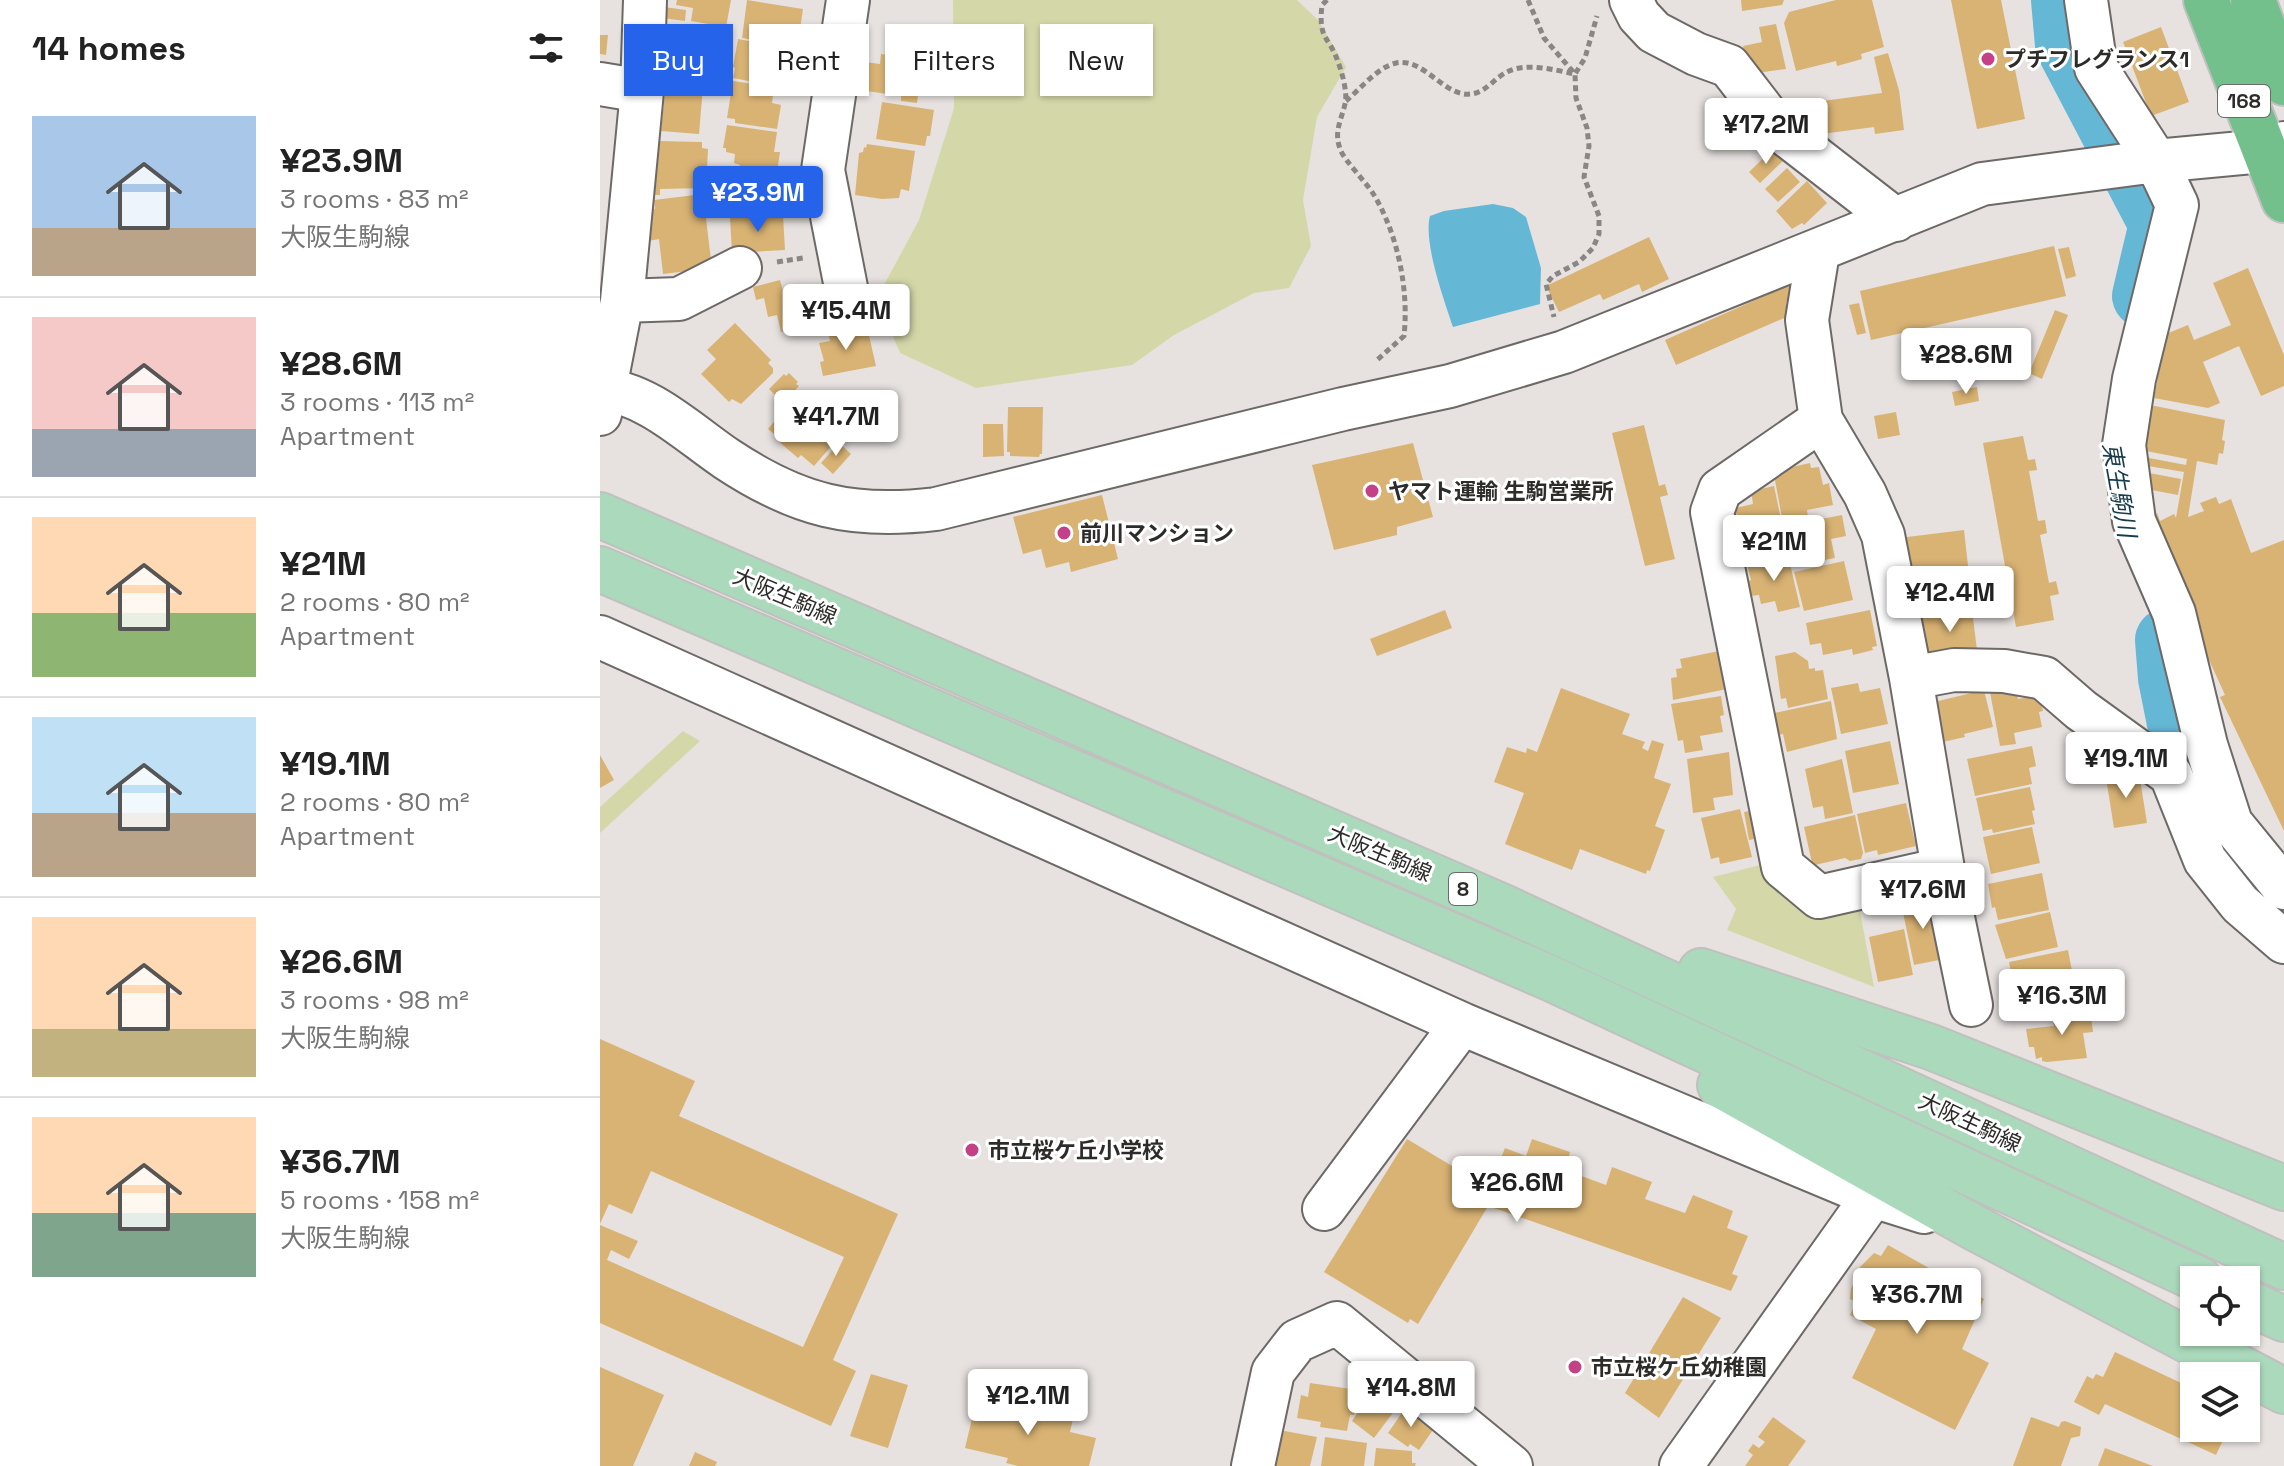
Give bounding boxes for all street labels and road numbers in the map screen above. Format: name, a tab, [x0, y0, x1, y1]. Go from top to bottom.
road number: 168	[2218, 85, 2270, 117]
street label: 大阪生駒線	[729, 562, 841, 630]
street label: 大阪生駒線	[1324, 819, 1436, 887]
road number: 8	[1449, 873, 1477, 905]
street label: 大阪生駒線	[1914, 1086, 2026, 1158]

